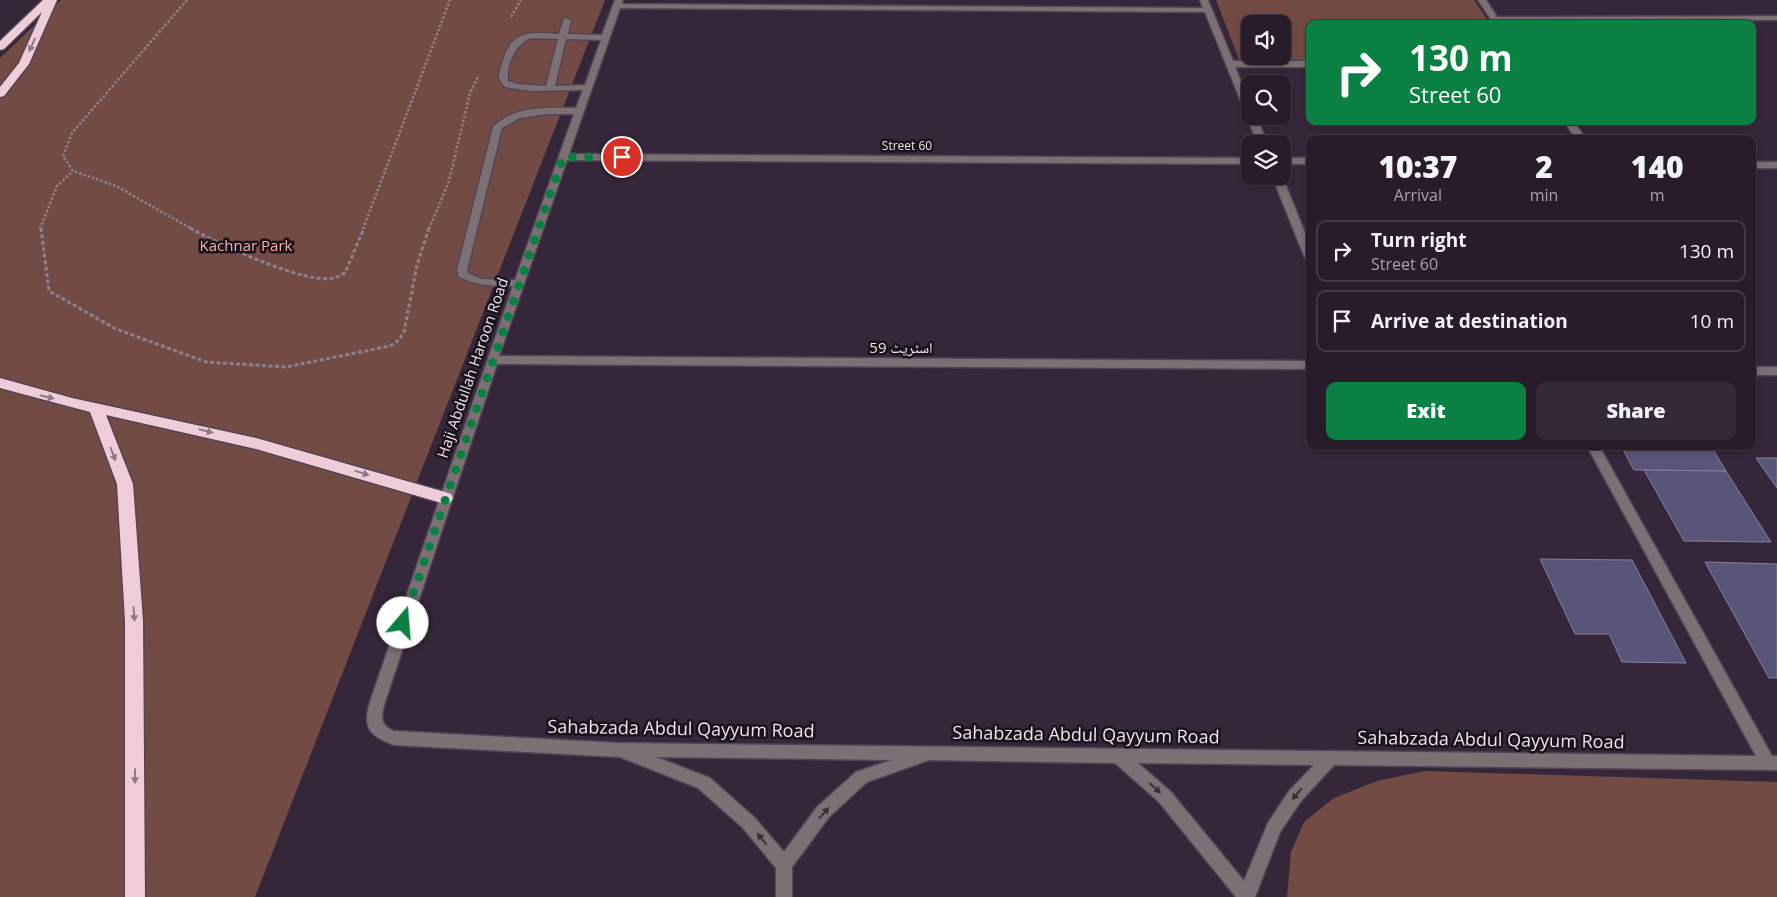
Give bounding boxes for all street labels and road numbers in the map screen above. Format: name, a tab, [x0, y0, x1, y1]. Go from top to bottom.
street label: Street 60	[882, 137, 932, 154]
street label: Haji Abdullah Haroon Road	[432, 275, 512, 460]
street label: اسٹریٹ 59	[869, 337, 933, 357]
street label: Sahabzada Abdul Qayyum Road	[547, 714, 815, 742]
street label: Sahabzada Abdul Qayyum Road	[952, 720, 1220, 748]
street label: Sahabzada Abdul Qayyum Road	[1357, 725, 1625, 753]

